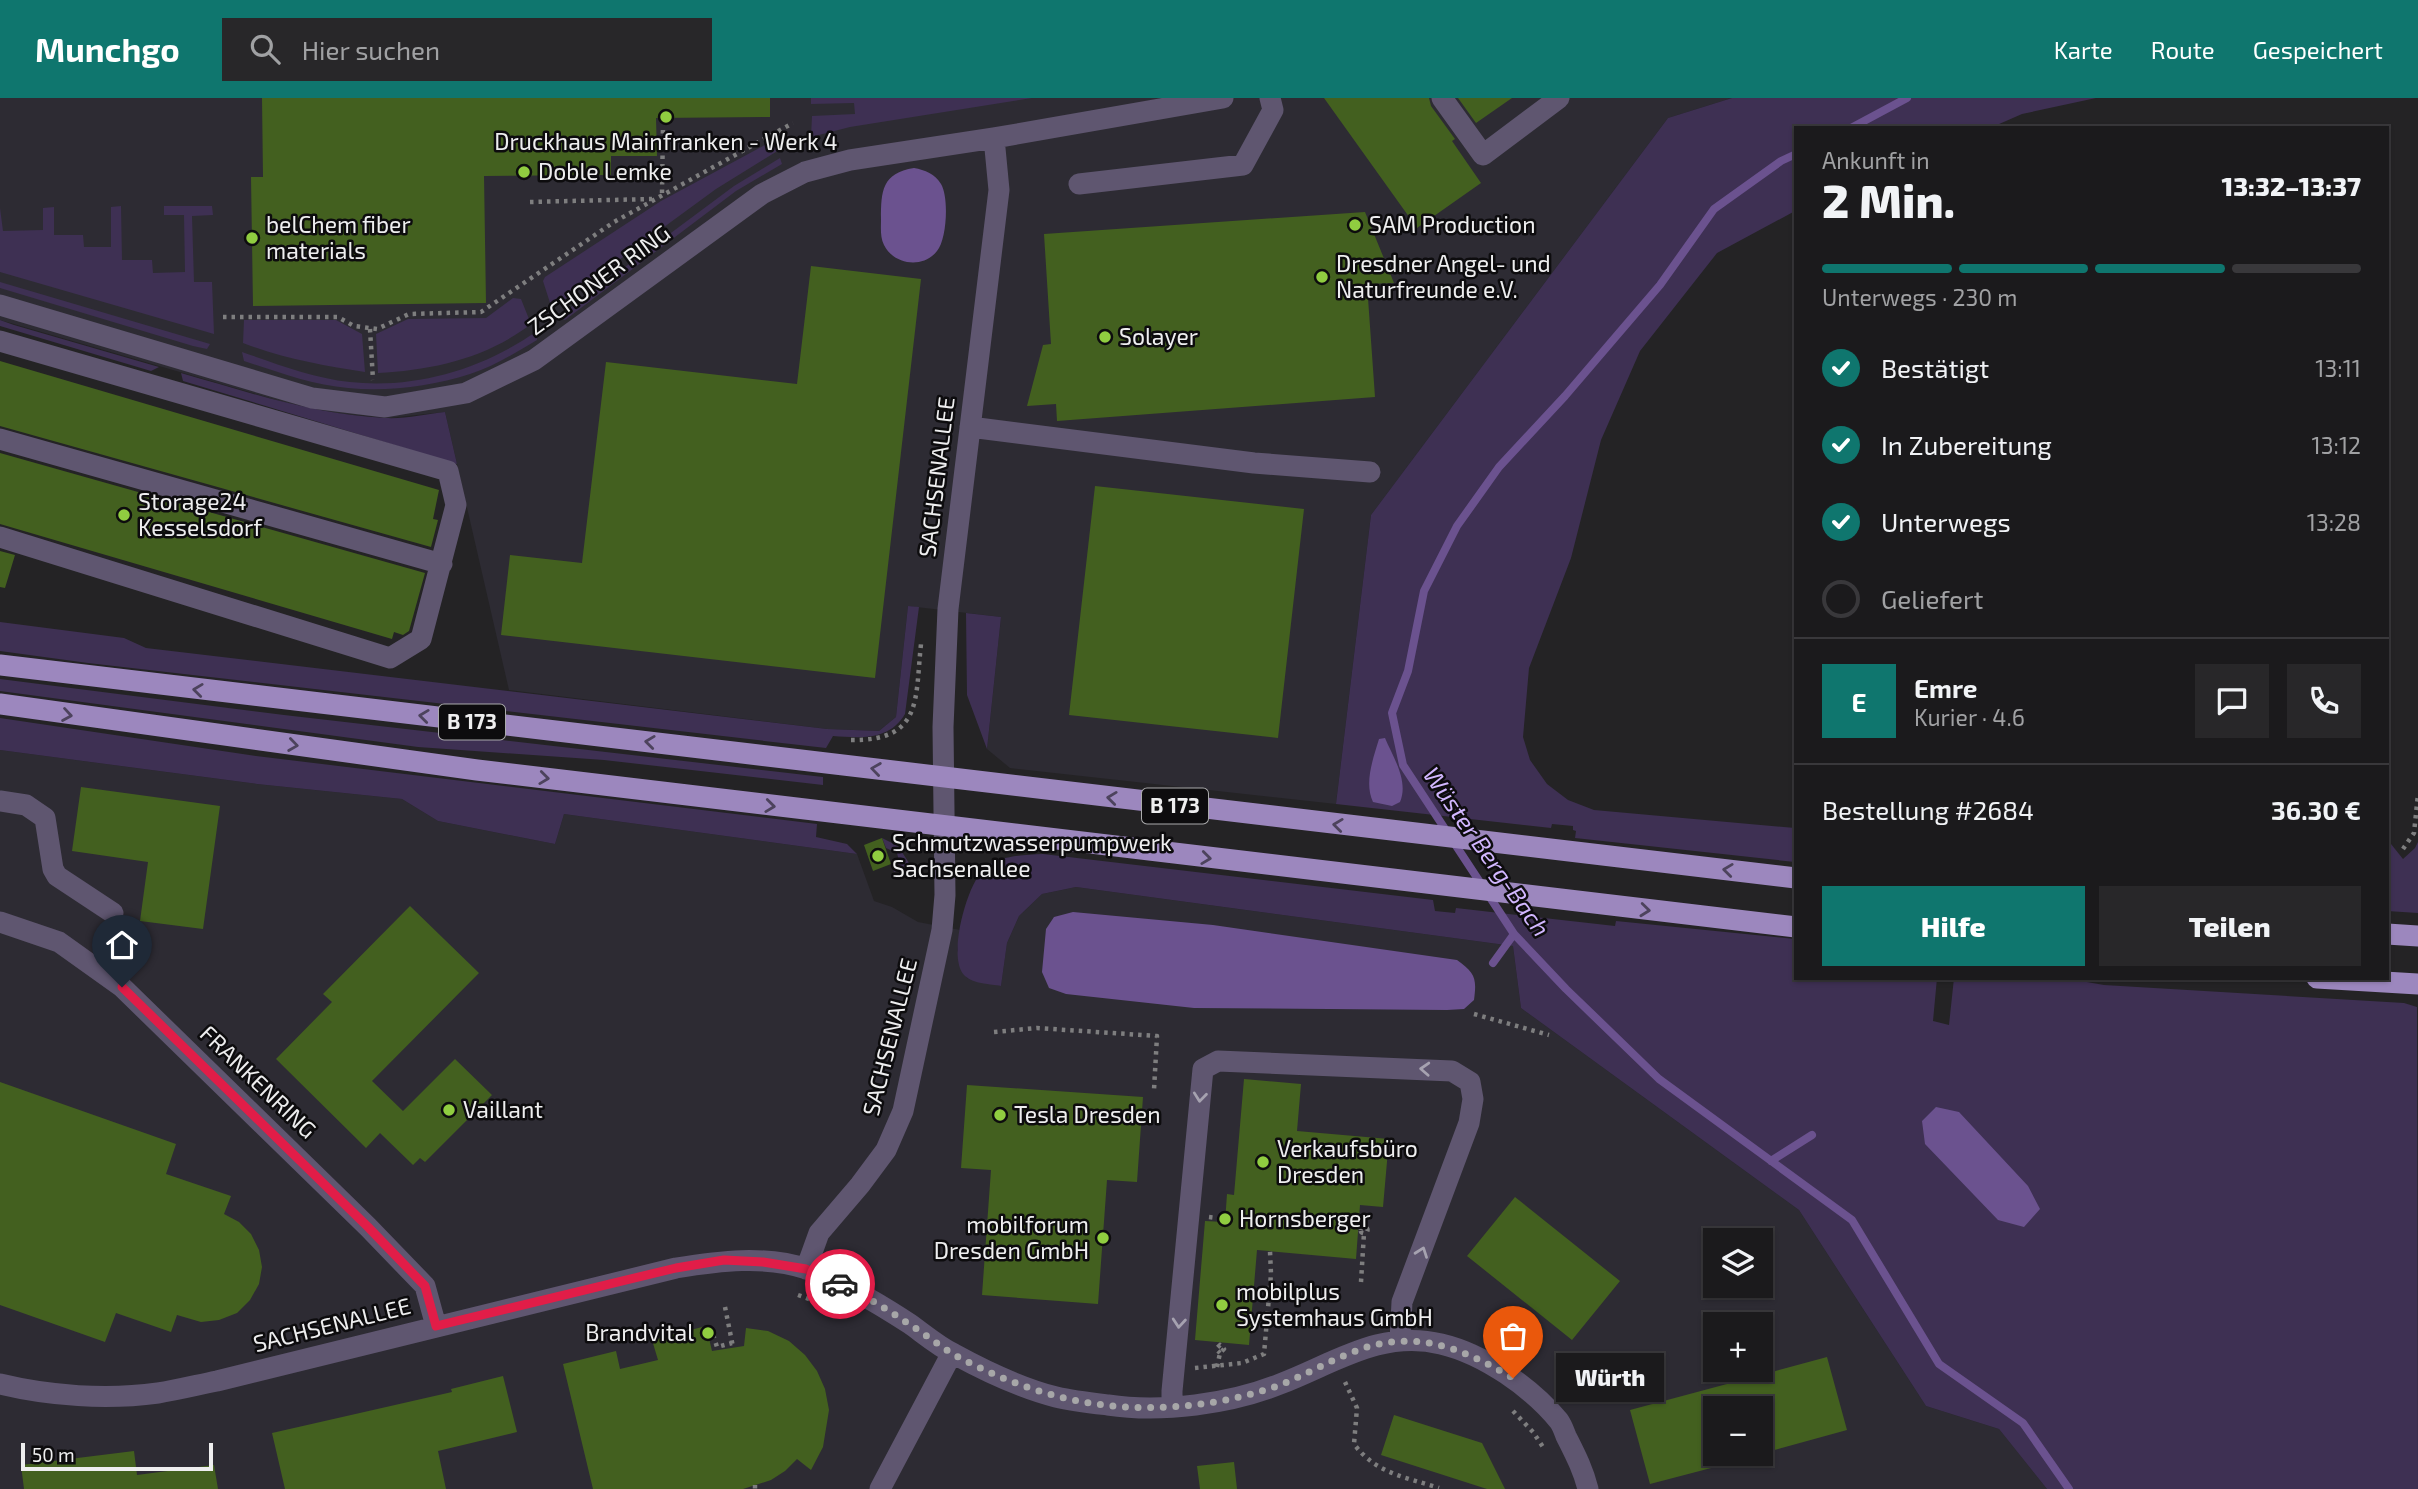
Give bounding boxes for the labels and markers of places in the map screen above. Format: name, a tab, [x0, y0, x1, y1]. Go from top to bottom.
marker: Druckhaus Mainfranken - Werk 4	[658, 109, 674, 125]
place label: Druckhaus Mainfranken - Werk 4	[494, 127, 838, 155]
place label: Doble Lemke	[538, 157, 672, 185]
marker: Doble Lemke	[516, 164, 532, 180]
place label: belChem fiber materials	[266, 210, 411, 264]
place label: SAM Production	[1369, 210, 1536, 238]
marker: SAM Production	[1347, 217, 1363, 233]
marker: belChem fiber materials	[244, 230, 260, 246]
place label: Dresdner Angel- und Naturfreunde e.V.	[1336, 249, 1551, 303]
marker: Dresdner Angel- und Naturfreunde e.V.	[1314, 269, 1330, 285]
place label: Solayer	[1119, 322, 1198, 350]
marker: Solayer	[1097, 329, 1113, 345]
place label: Storage24 Kesselsdorf	[138, 487, 263, 541]
marker: Storage24 Kesselsdorf	[116, 507, 132, 523]
place label: Schmutzwasserpumpwerk Sachsenallee	[892, 828, 1172, 882]
marker: Schmutzwasserpumpwerk Sachsenallee	[870, 848, 886, 864]
pin	[92, 915, 152, 987]
place label: Vaillant	[463, 1095, 543, 1123]
place label: Tesla Dresden	[1014, 1100, 1161, 1128]
marker: Vaillant	[441, 1102, 457, 1118]
marker: Tesla Dresden	[992, 1107, 1008, 1123]
place label: Verkaufsbüro Dresden	[1277, 1134, 1418, 1188]
marker: Verkaufsbüro Dresden	[1255, 1154, 1271, 1170]
place label: Hornsberger	[1239, 1204, 1371, 1232]
place label: mobilforum Dresden GmbH	[934, 1210, 1089, 1264]
marker: Hornsberger	[1217, 1211, 1233, 1227]
marker: mobilforum Dresden GmbH	[1095, 1230, 1111, 1246]
place label: mobilplus Systemhaus GmbH	[1236, 1277, 1433, 1331]
marker: mobilplus Systemhaus GmbH	[1214, 1297, 1230, 1313]
pin	[1483, 1306, 1543, 1378]
place label: Brandvital	[585, 1318, 694, 1346]
marker: Brandvital	[700, 1325, 716, 1341]
callout: Würth	[1555, 1354, 1664, 1402]

